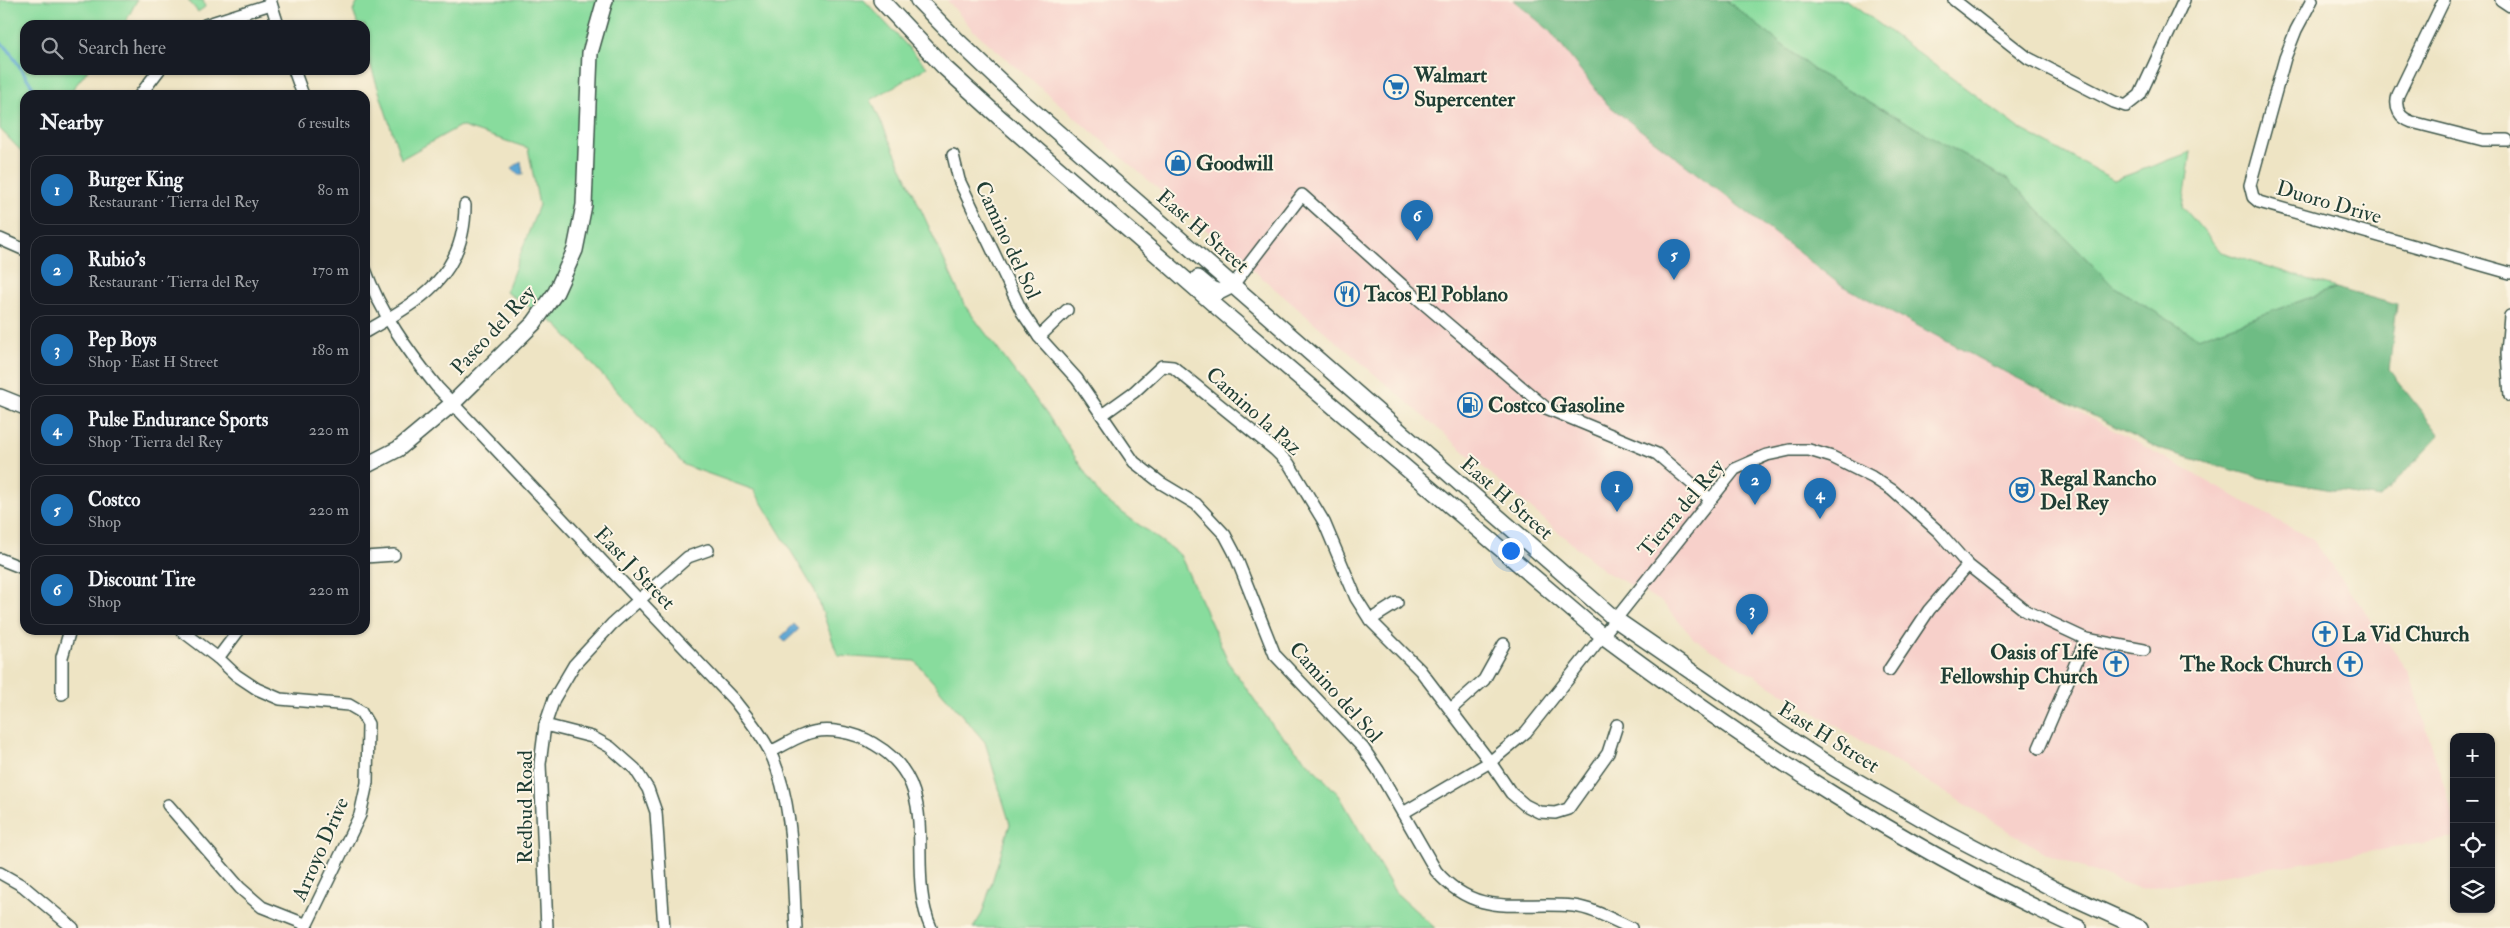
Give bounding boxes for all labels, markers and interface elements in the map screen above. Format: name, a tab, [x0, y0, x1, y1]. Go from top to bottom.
search box	[20, 20, 370, 75]
icon: search	[38, 34, 66, 62]
text: Search here	[78, 36, 166, 60]
place label: Walmart Supercenter	[1413, 62, 1516, 113]
supermarket icon: Walmart Supercenter	[1383, 74, 1409, 100]
text: Nearby	[40, 109, 103, 136]
text: 6 results	[298, 113, 350, 133]
shop icon: Goodwill	[1165, 150, 1191, 176]
place label: Goodwill	[1196, 150, 1274, 177]
text: Burger King	[88, 168, 183, 192]
street label: Duoro Drive	[2273, 175, 2385, 230]
street label: Camino del Sol	[968, 177, 1047, 304]
text: 1	[54, 180, 60, 200]
text: 80 m	[318, 180, 349, 200]
street label: East H Street	[1151, 184, 1255, 279]
text: Restaurant · Tierra del Rey	[88, 192, 259, 212]
pin: 6	[1401, 200, 1433, 241]
pin: 5	[1658, 239, 1690, 280]
text: Rubio's	[88, 248, 146, 272]
text: 2	[53, 260, 61, 280]
text: 170 m	[312, 260, 349, 280]
text: Restaurant · Tierra del Rey	[88, 272, 259, 292]
street label: Paseo del Rey	[445, 279, 542, 381]
restaurant icon: Tacos El Poblano	[1334, 281, 1360, 307]
place label: Tacos El Poblano	[1363, 281, 1508, 308]
text: Pep Boys	[88, 328, 157, 352]
text: 3	[54, 340, 60, 360]
text: 180 m	[312, 340, 349, 360]
text: Shop · East H Street	[88, 352, 218, 372]
street label: Camino la Paz	[1200, 361, 1307, 462]
fuel station icon: Costco Gasoline	[1457, 392, 1483, 418]
place label: Costco Gasoline	[1488, 392, 1625, 419]
text: Pulse Endurance Sports	[88, 408, 268, 432]
text: 4	[53, 420, 61, 440]
text: 220 m	[309, 420, 349, 440]
text: Shop · Tierra del Rey	[88, 432, 222, 452]
street label: East H Street	[1455, 451, 1559, 546]
street label: Tierra del Rey	[1632, 453, 1731, 563]
pin: 2	[1739, 464, 1771, 505]
place label: Regal Rancho Del Rey	[2040, 465, 2156, 516]
pin: 1	[1601, 471, 1633, 512]
theatre icon: Regal Rancho Del Rey	[2009, 477, 2035, 503]
pin: 4	[1804, 478, 1836, 519]
text: Costco	[88, 488, 140, 512]
text: 5	[53, 500, 61, 520]
text: 220 m	[309, 500, 349, 520]
text: Shop	[88, 512, 121, 532]
street label: East J Street	[588, 521, 681, 616]
your location	[1498, 538, 1524, 564]
text: Discount Tire	[88, 568, 195, 592]
text: 6	[53, 580, 61, 600]
text: 220 m	[309, 580, 349, 600]
text: Shop	[88, 592, 121, 612]
pin: 3	[1736, 594, 1768, 635]
church icon: La Vid Church	[2312, 621, 2338, 647]
place label: La Vid Church	[2342, 621, 2470, 648]
street label: Camino del Sol	[1283, 636, 1389, 749]
place label: Oasis of Life Fellowship Church	[1940, 639, 2098, 690]
church icon: Oasis of Life Fellowship Church	[2103, 651, 2129, 677]
place label: The Rock Church	[2179, 651, 2332, 678]
church icon: The Rock Church	[2337, 651, 2363, 677]
street label: East H Street	[1773, 696, 1885, 779]
map controls	[2450, 733, 2495, 913]
button: +	[2450, 733, 2495, 778]
street label: Redbud Road	[512, 749, 539, 864]
button: −	[2450, 778, 2495, 823]
street label: Arroyo Drive	[285, 793, 355, 906]
button: locate	[2450, 823, 2495, 868]
button: layers	[2450, 868, 2495, 913]

